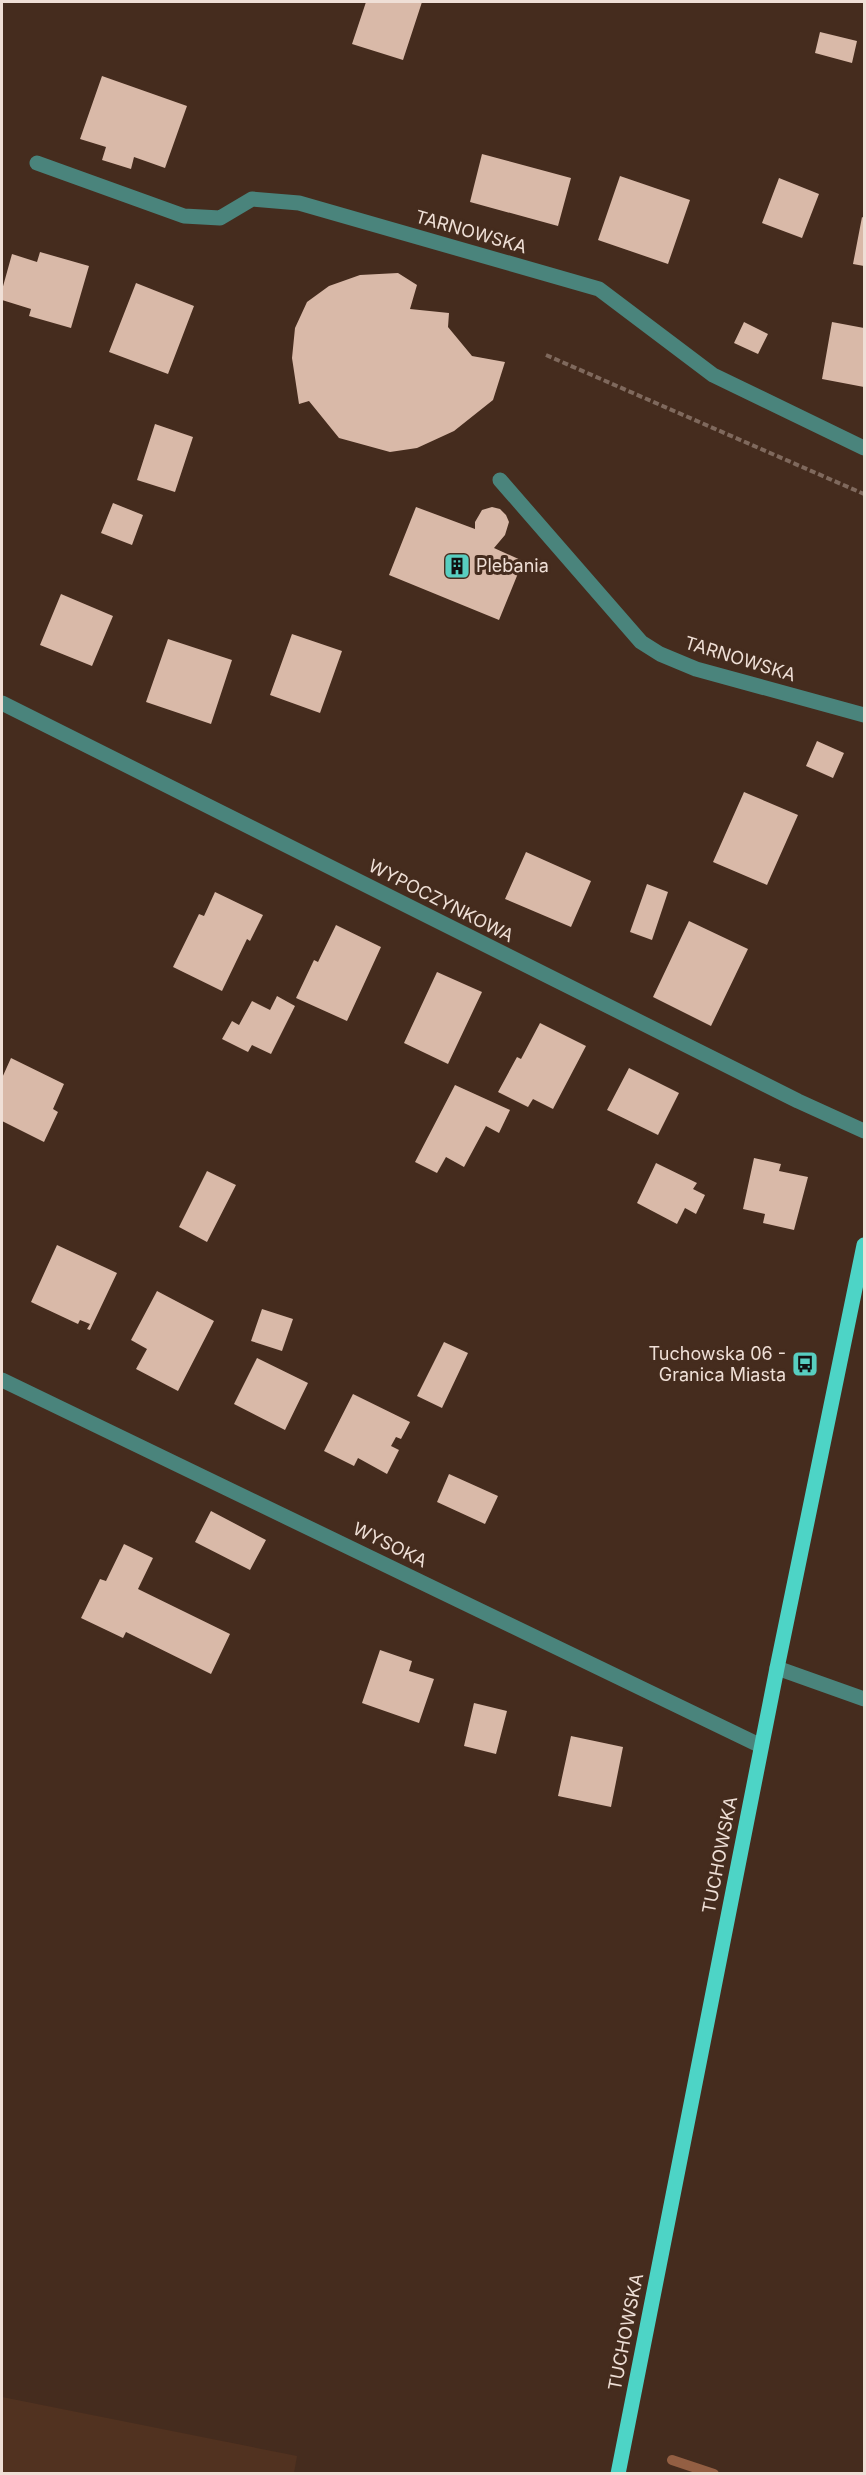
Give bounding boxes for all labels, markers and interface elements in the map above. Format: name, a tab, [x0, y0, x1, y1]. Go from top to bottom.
street label: TARNOWSKA	[413, 206, 529, 257]
building icon: Plebania	[442, 551, 472, 581]
place label: Plebania	[476, 555, 549, 576]
street label: TARNOWSKA	[682, 632, 798, 685]
street label: WYPOCZYNKOWA	[365, 855, 517, 946]
place label: Tuchowska 06 - Granica Miasta	[649, 1343, 786, 1385]
bus stop icon: Tuchowska 06 - Granica Miasta	[790, 1349, 820, 1379]
street label: WYSOKA	[350, 1518, 431, 1571]
street label: TUCHOWSKA	[698, 1794, 741, 1915]
street label: TUCHOWSKA	[604, 2271, 647, 2392]

